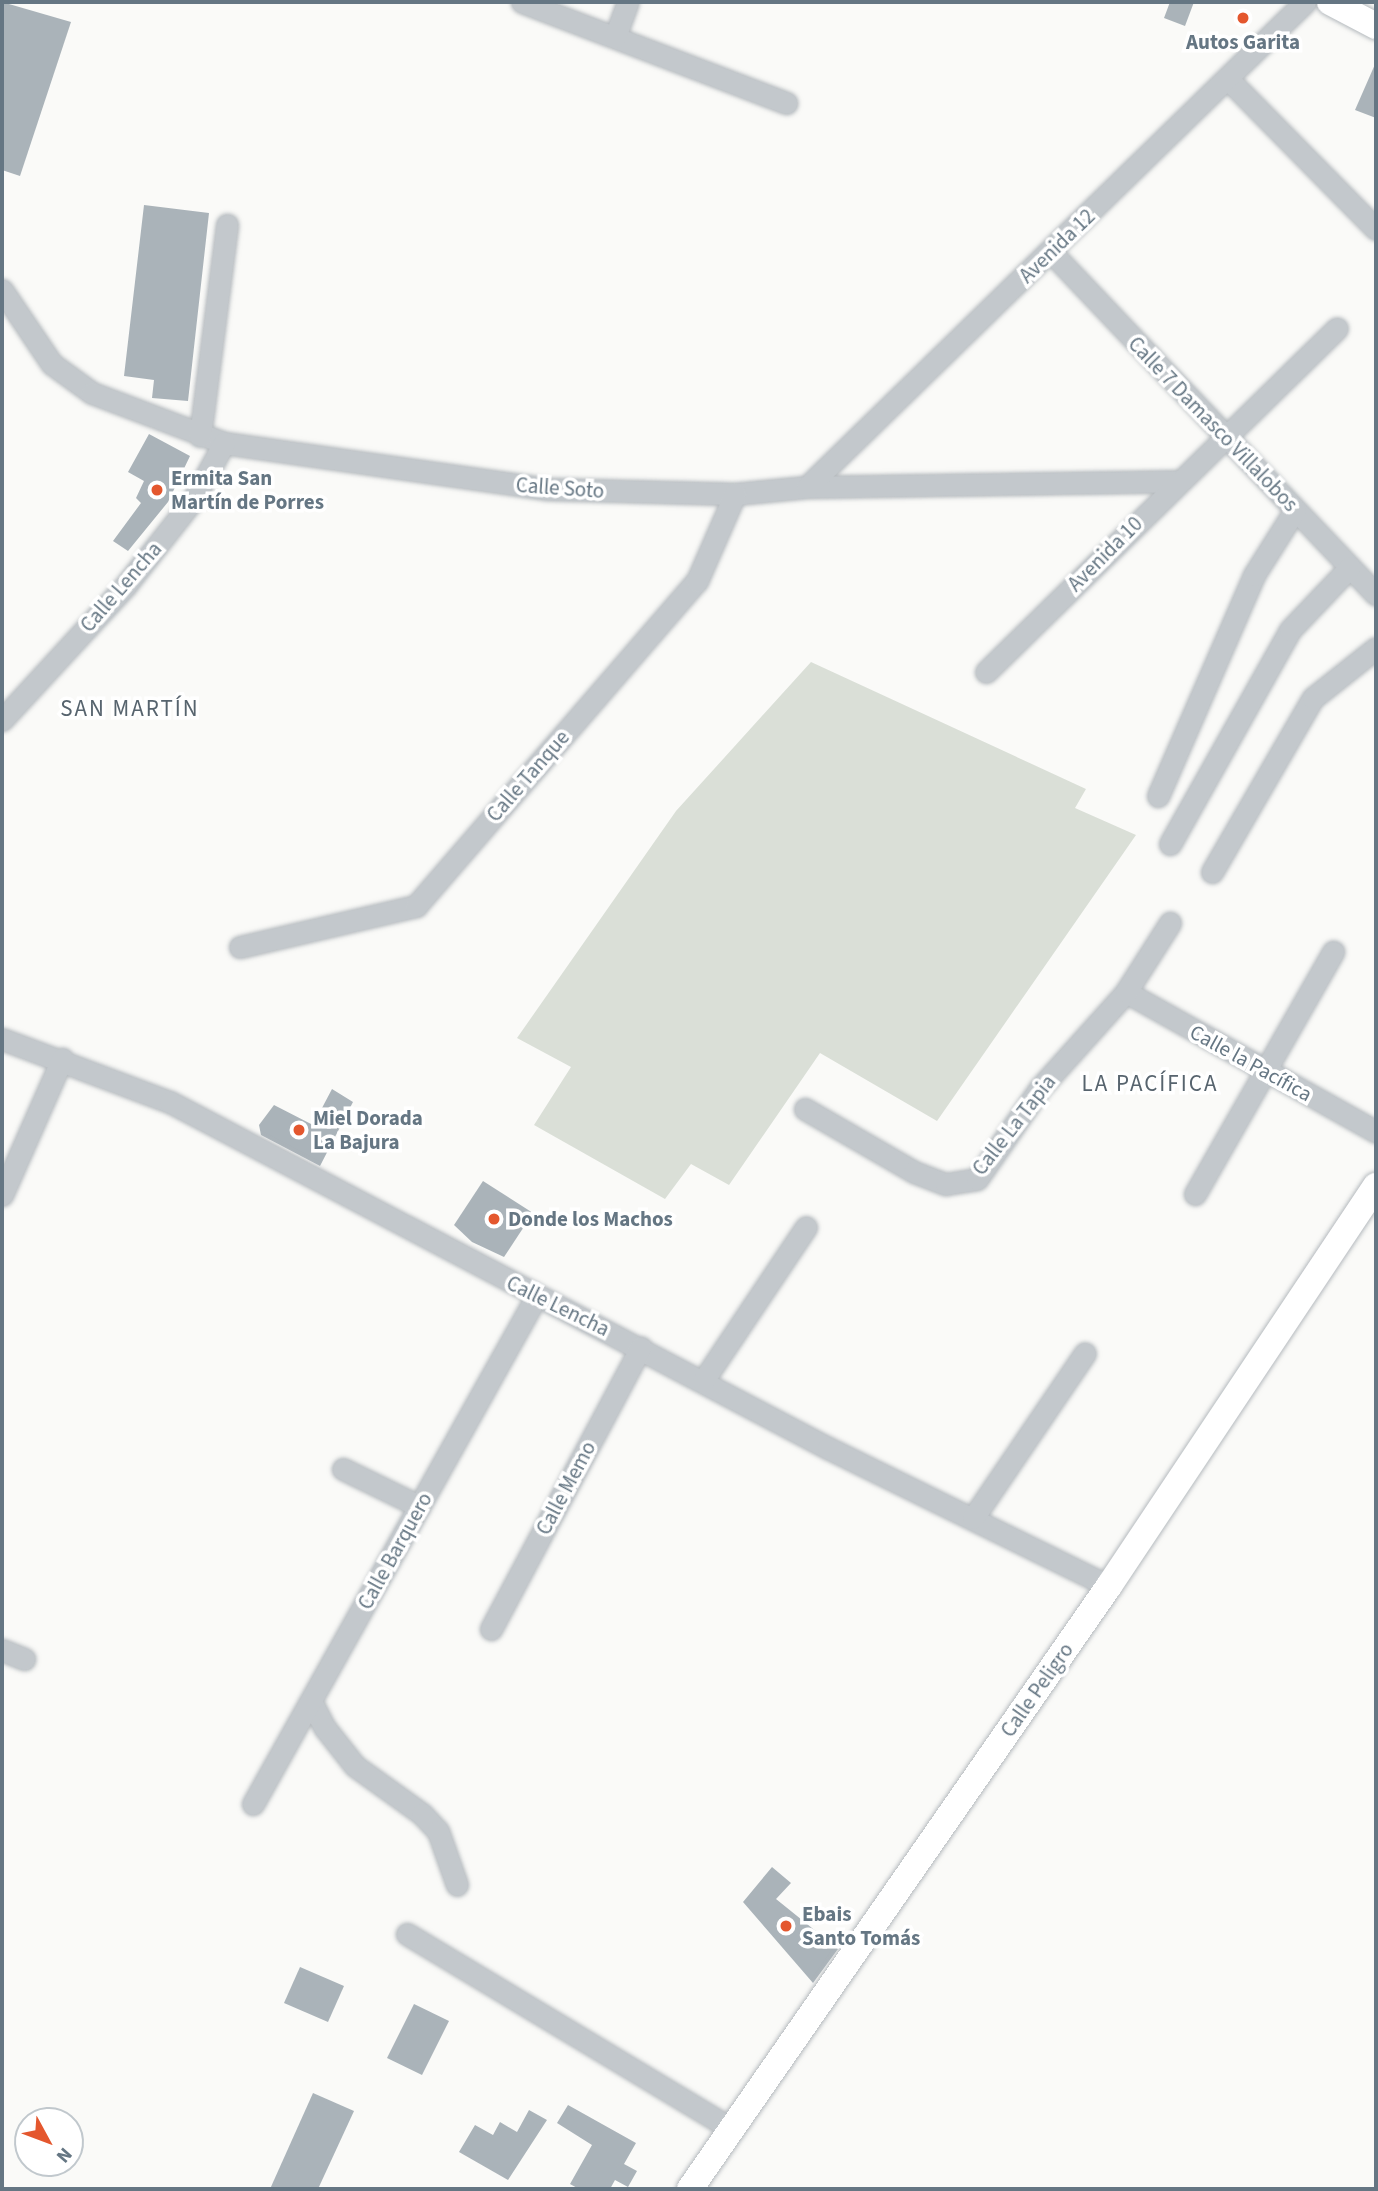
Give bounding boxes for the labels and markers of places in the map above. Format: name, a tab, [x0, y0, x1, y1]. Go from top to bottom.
marker: Autos Garita	[1235, 10, 1251, 26]
place label: Autos Garita	[1186, 29, 1300, 55]
place label: Ermita San Martín de Porres	[171, 465, 324, 515]
marker: Ermita San Martín de Porres	[149, 482, 165, 498]
place label: Miel Dorada La Bajura	[313, 1105, 423, 1155]
marker: Miel Dorada La Bajura	[291, 1122, 307, 1138]
place label: Donde los Machos	[508, 1206, 673, 1232]
marker: Donde los Machos	[486, 1211, 502, 1227]
place label: Ebais Santo Tomás	[802, 1901, 920, 1951]
marker: Ebais Santo Tomás	[776, 1916, 796, 1936]

